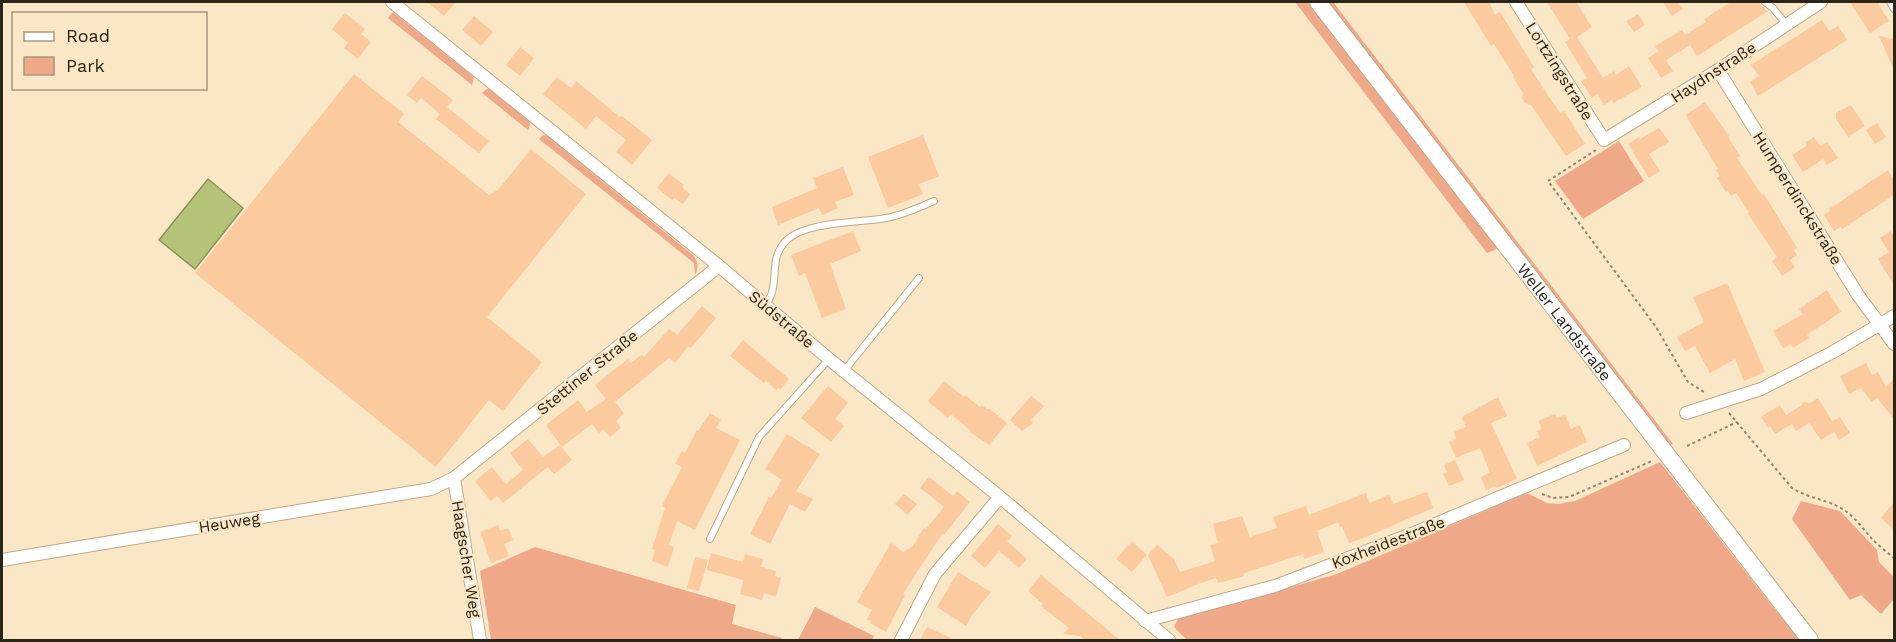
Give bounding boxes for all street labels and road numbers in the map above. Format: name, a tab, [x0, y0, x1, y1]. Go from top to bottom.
street label: Lortzingstraße	[1522, 19, 1597, 124]
street label: Haydnstraße	[1667, 38, 1760, 107]
street label: Humperdinckstraße	[1749, 128, 1846, 269]
street label: Weller Landstraße	[1513, 260, 1616, 385]
street label: Südstraße	[745, 286, 818, 352]
street label: Stettiner Straße	[533, 326, 642, 419]
street label: Haagscher Weg	[448, 499, 485, 620]
street label: Heuweg	[197, 508, 261, 537]
street label: Koxheidestraße	[1329, 512, 1448, 573]

